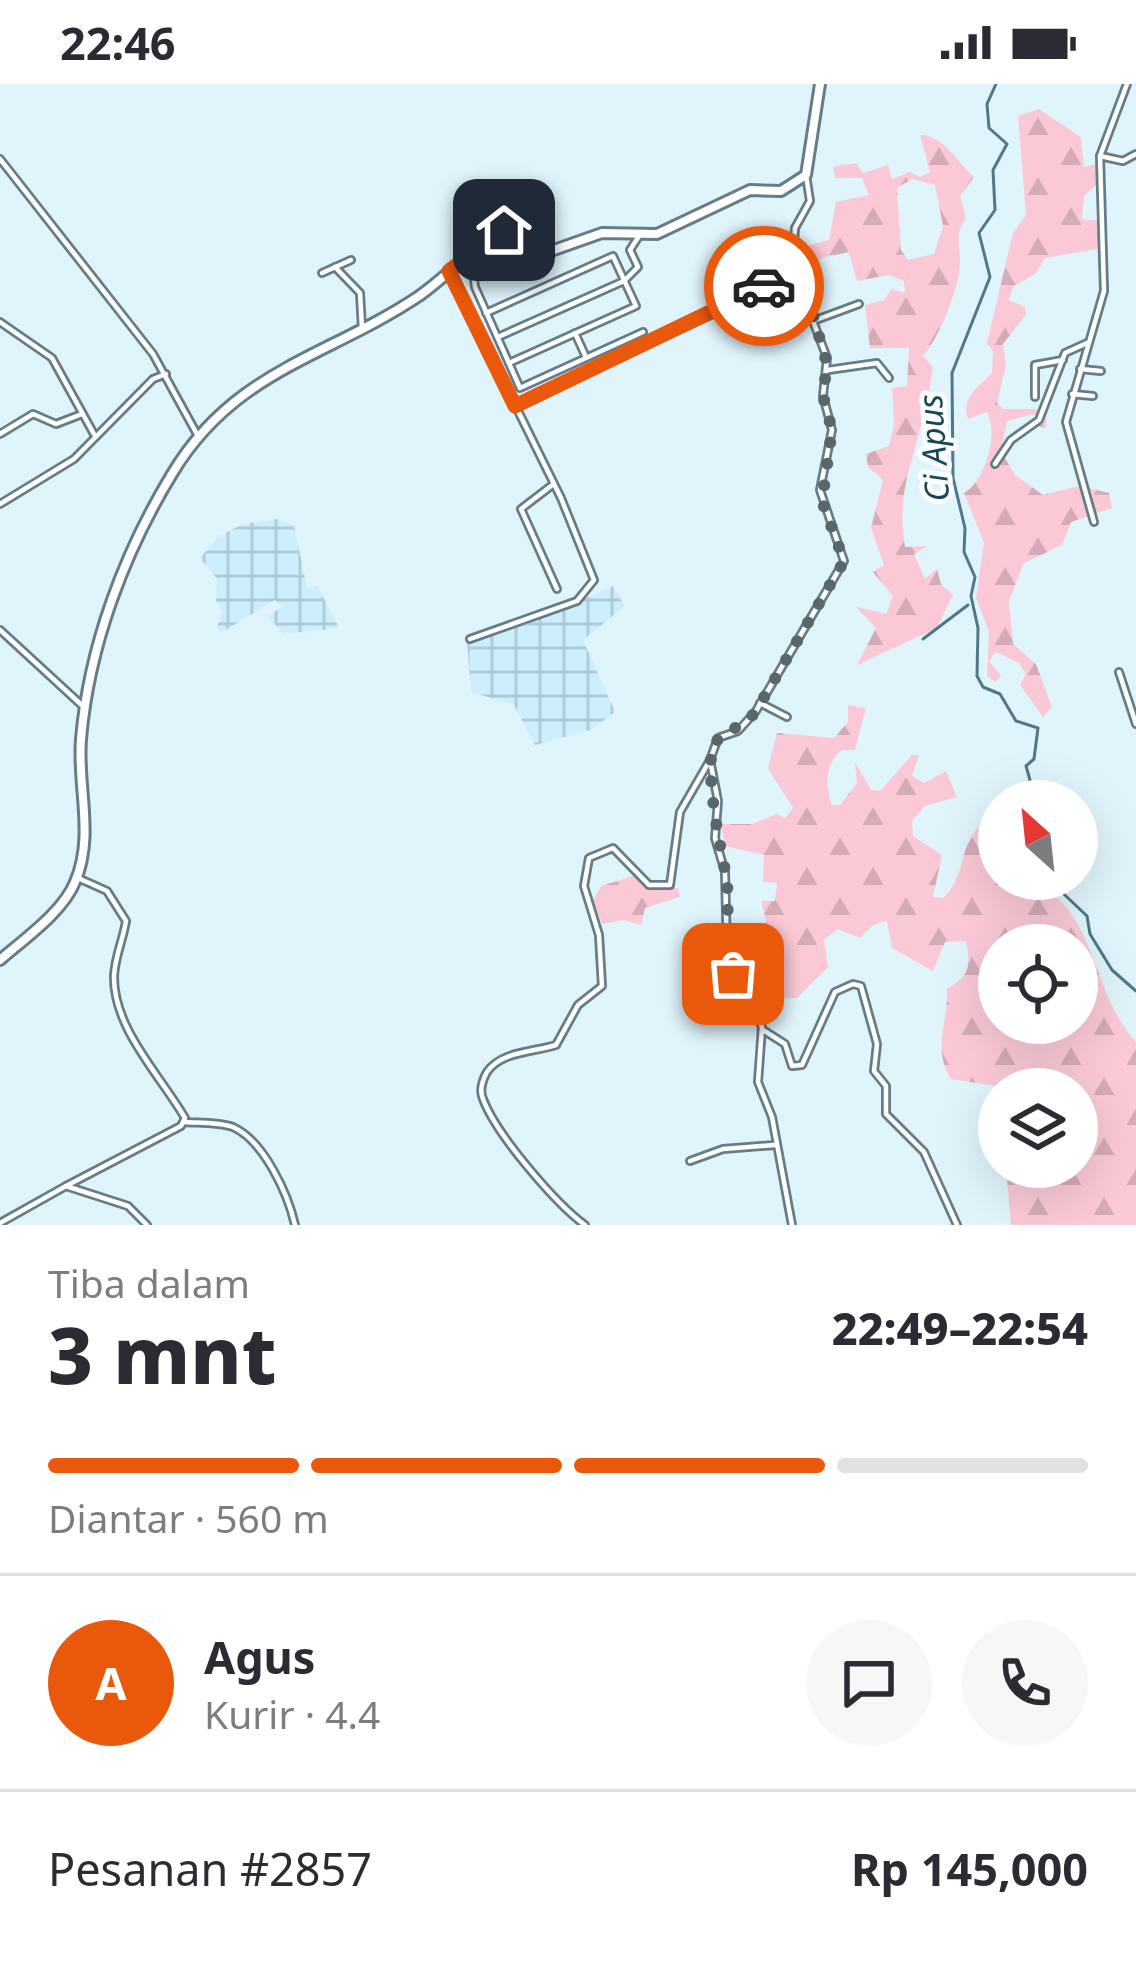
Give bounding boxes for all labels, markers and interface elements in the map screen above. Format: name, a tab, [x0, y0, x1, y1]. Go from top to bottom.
text: 22:46	[60, 12, 176, 73]
pin	[453, 179, 555, 281]
icon: home	[471, 197, 537, 263]
courier	[704, 226, 824, 346]
icon: car	[731, 253, 797, 319]
water label: Ci Apus	[907, 393, 959, 503]
north arrow	[978, 780, 1098, 900]
map controls	[978, 780, 1098, 1188]
pin	[682, 923, 784, 1025]
button: locate	[978, 924, 1098, 1044]
icon: bag	[700, 941, 766, 1007]
button: layers	[978, 1068, 1098, 1188]
text: Tiba dalam	[48, 1256, 250, 1309]
text: 22:49–22:54	[832, 1297, 1088, 1358]
text: 3 mnt	[48, 1301, 276, 1407]
text: Diantar · 560 m	[48, 1491, 329, 1544]
button: chat	[806, 1620, 932, 1746]
button: phone	[962, 1620, 1088, 1746]
text: Agus	[204, 1626, 315, 1687]
text: A	[95, 1652, 127, 1713]
text: Kurir · 4.4	[204, 1687, 380, 1740]
text: Pesanan #2857	[48, 1838, 372, 1899]
text: Rp 145,000	[851, 1838, 1088, 1899]

